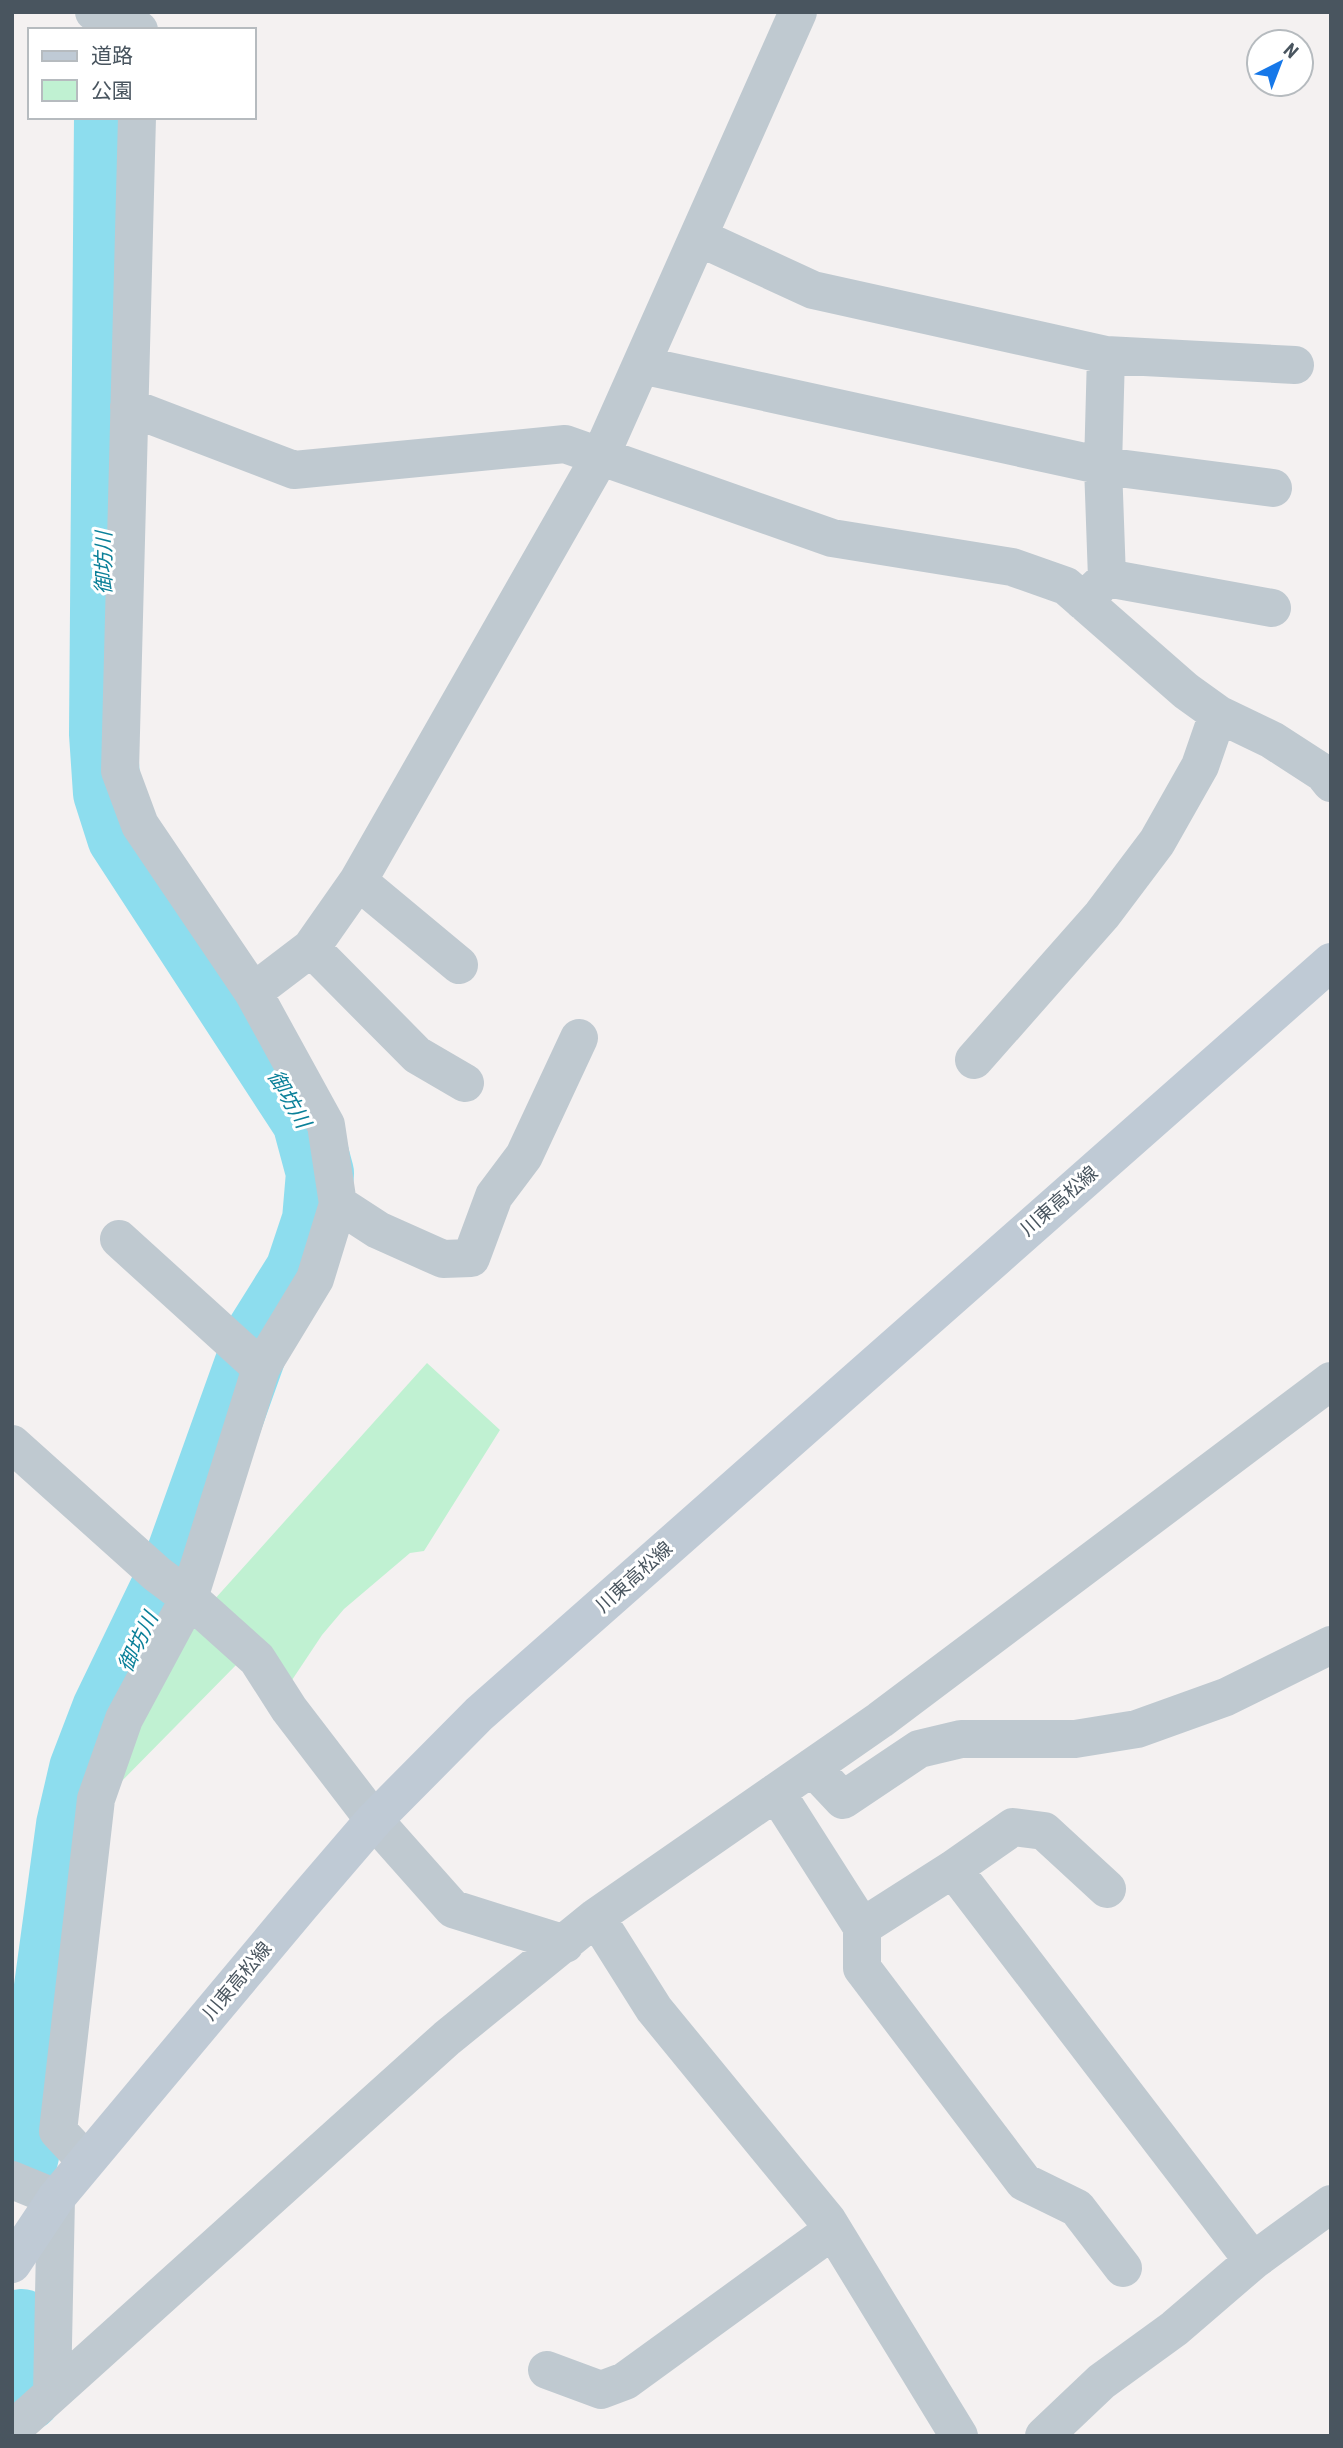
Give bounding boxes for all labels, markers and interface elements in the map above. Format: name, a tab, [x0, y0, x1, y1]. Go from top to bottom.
legend	[28, 28, 256, 119]
north arrow	[1245, 28, 1315, 98]
text: N	[1279, 38, 1303, 63]
text: 道路	[91, 44, 133, 68]
text: 公園	[91, 79, 133, 103]
water label: 御坊川	[92, 530, 116, 595]
water label: 御坊川	[263, 1066, 316, 1134]
street label: 川東高松線	[1016, 1161, 1102, 1241]
street label: 川東高松線	[591, 1537, 677, 1617]
water label: 御坊川	[113, 1607, 163, 1676]
street label: 川東高松線	[198, 1937, 276, 2025]

